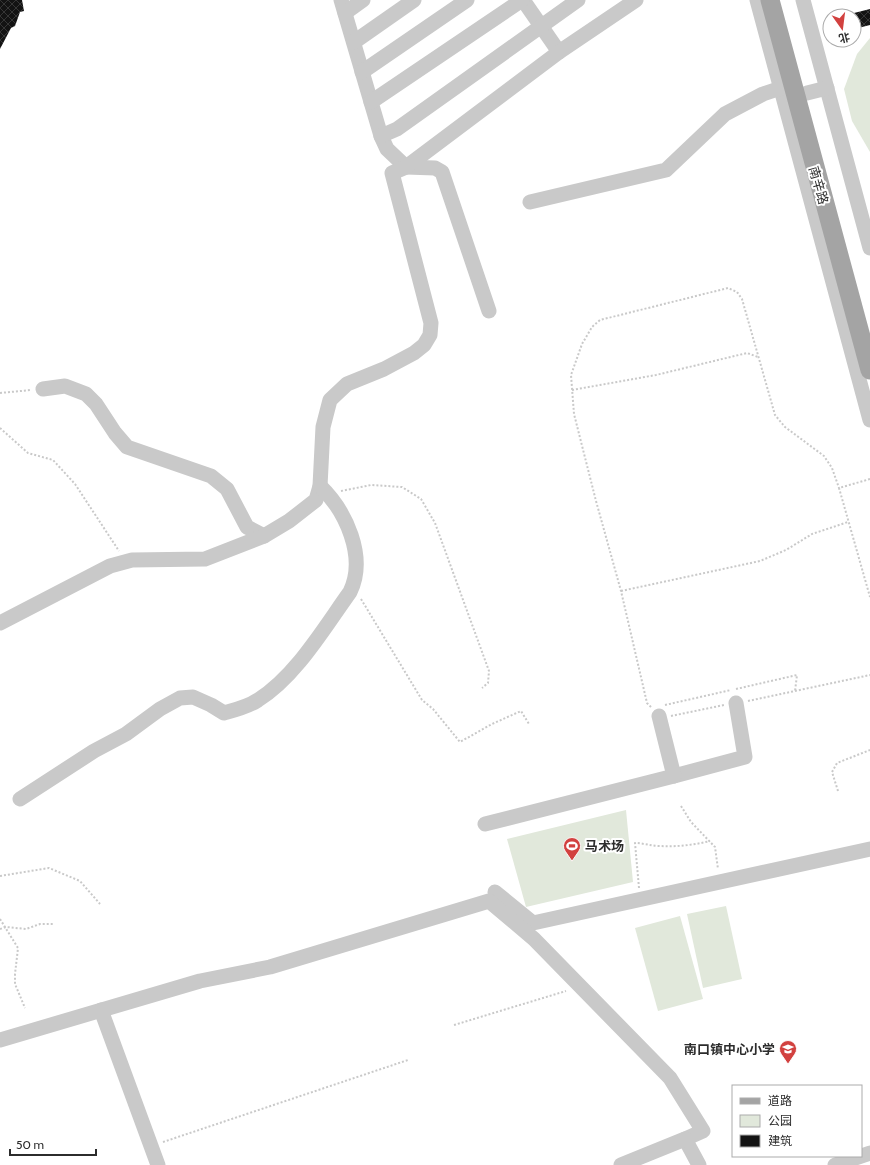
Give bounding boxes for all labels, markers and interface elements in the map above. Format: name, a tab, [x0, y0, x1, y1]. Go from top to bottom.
north arrow	[822, 8, 862, 48]
text: 北	[837, 30, 851, 46]
street label: 南辛路	[806, 164, 832, 206]
sports icon: 马术场	[562, 836, 582, 861]
place label: 马术场	[585, 838, 624, 854]
school or university icon: 南口镇中心小学	[778, 1039, 798, 1064]
place label: 南口镇中心小学	[684, 1041, 775, 1057]
legend	[732, 1085, 862, 1157]
text: 道路	[768, 1093, 792, 1108]
text: 公园	[768, 1113, 792, 1128]
scale bar	[10, 1131, 96, 1157]
text: 建筑	[768, 1133, 792, 1148]
text: 50 m	[16, 1137, 44, 1152]

